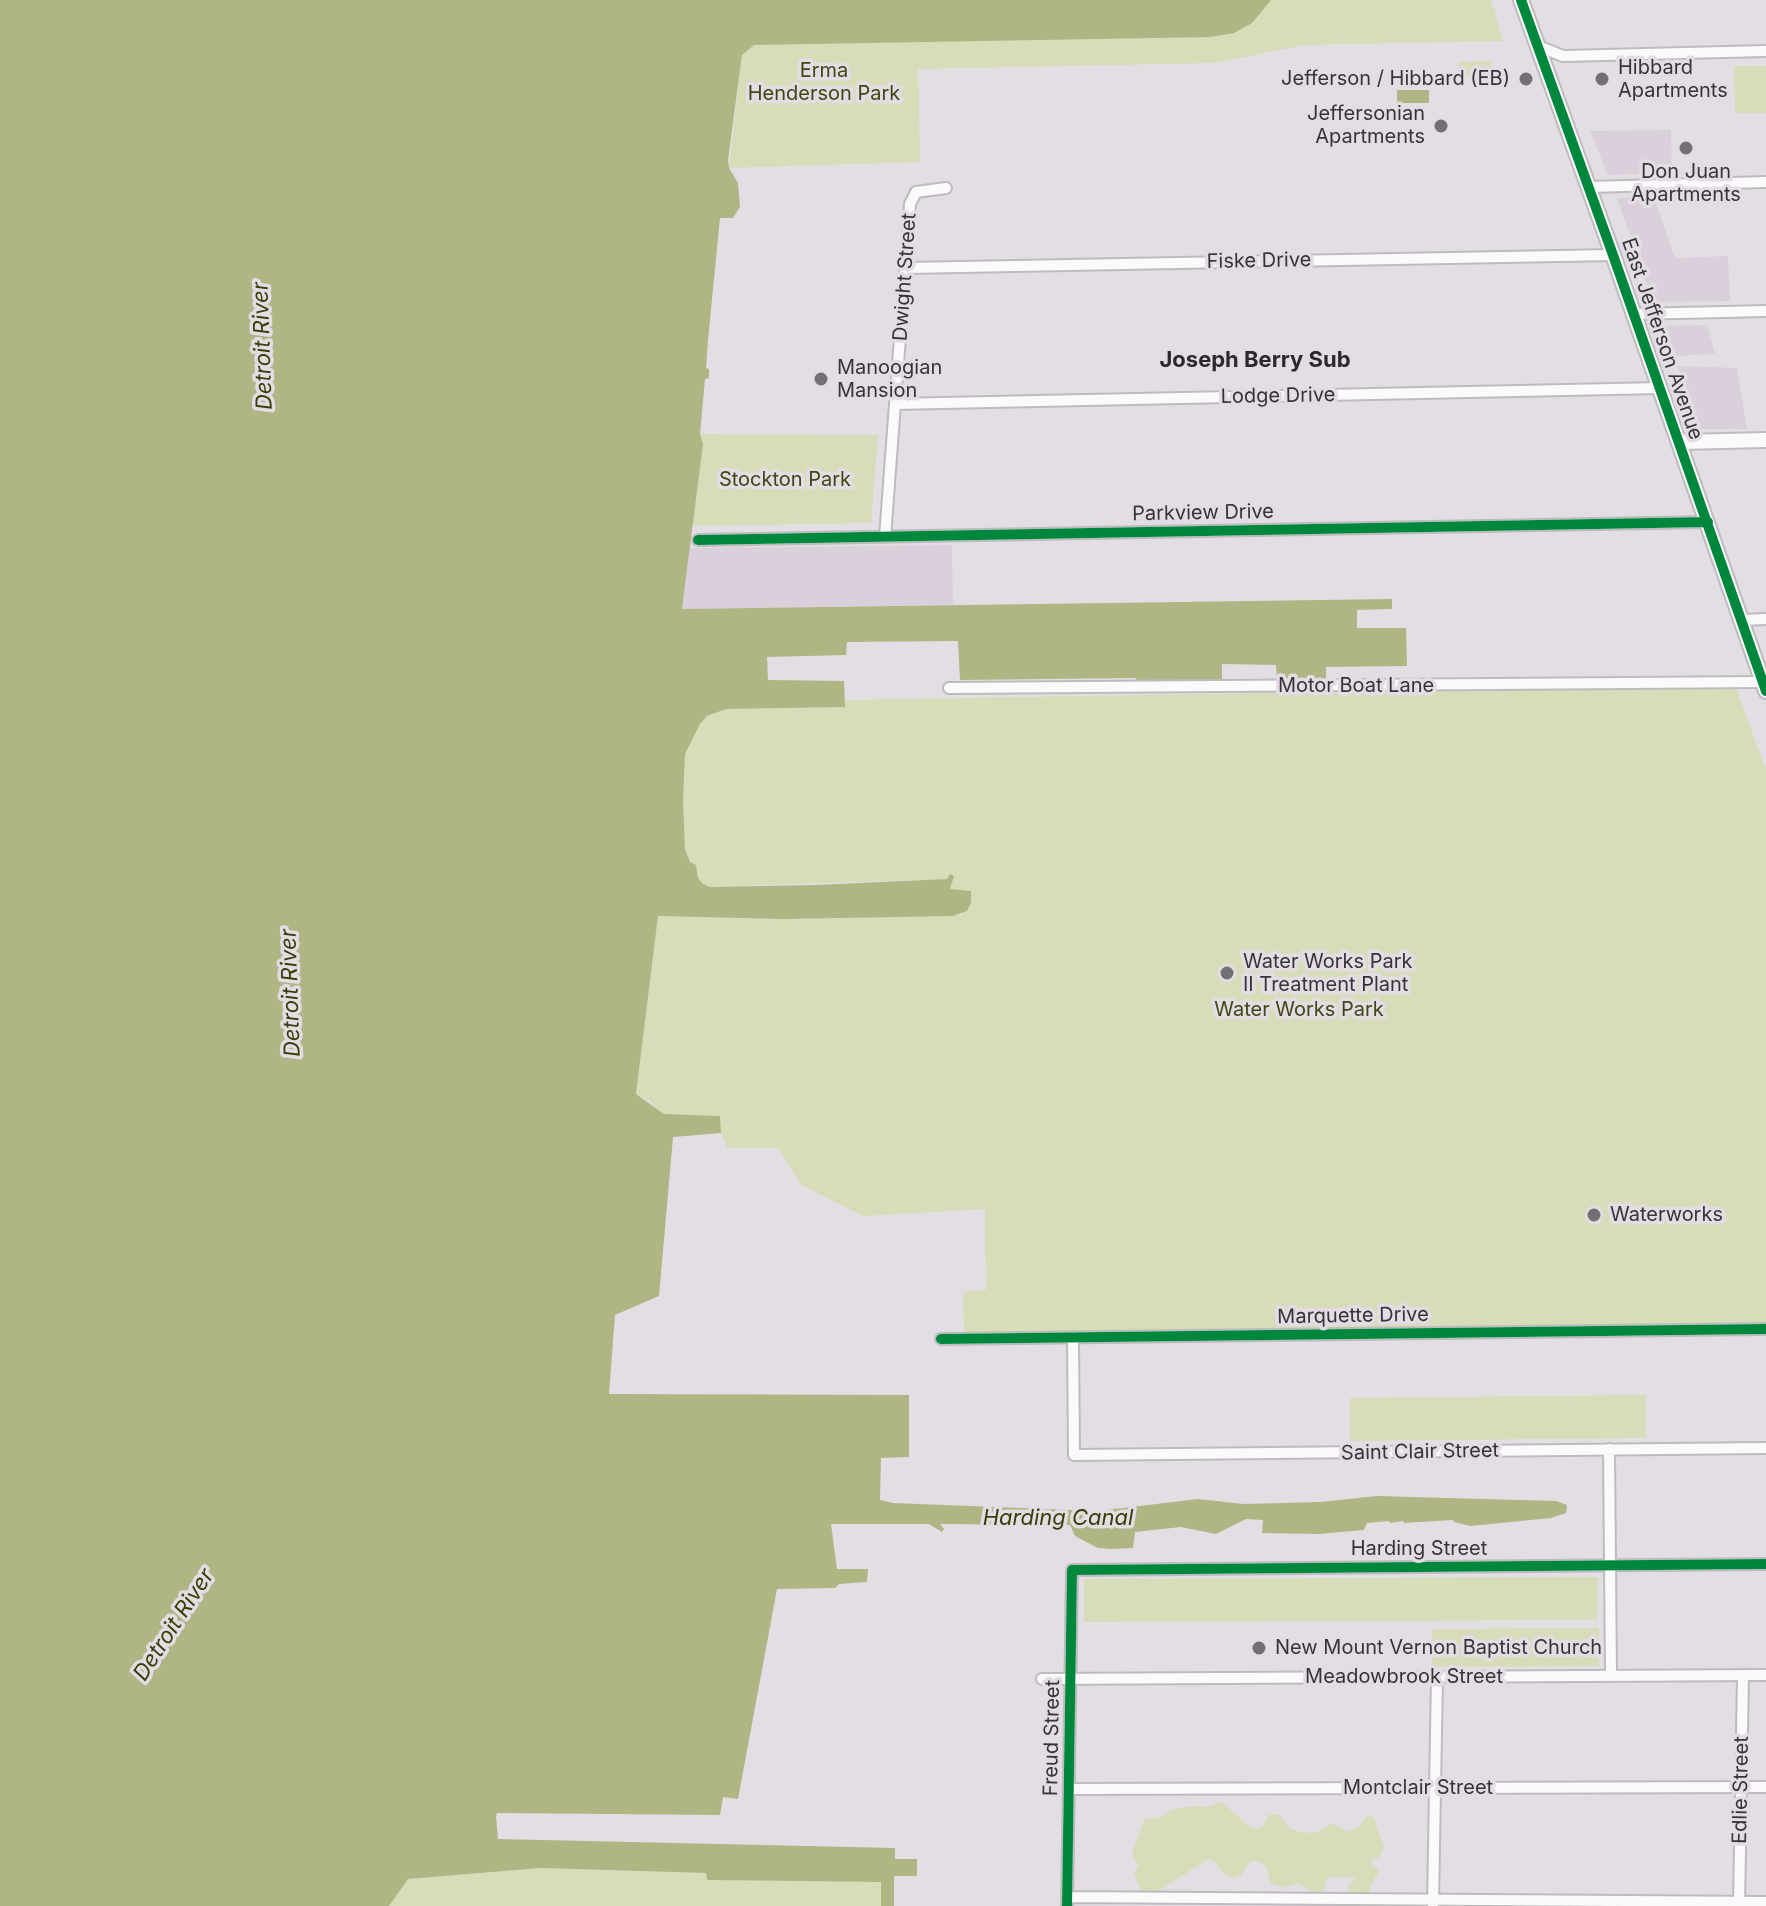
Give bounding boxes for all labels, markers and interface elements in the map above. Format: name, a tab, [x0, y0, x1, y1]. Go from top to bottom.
place label: Hibbard Apartments	[1618, 56, 1728, 103]
park label: Erma Henderson Park	[748, 59, 900, 106]
place label: Jefferson / Hibbard (EB)	[1281, 67, 1510, 91]
marker: Jefferson / Hibbard (EB)	[1517, 70, 1535, 88]
marker: Hibbard Apartments	[1593, 70, 1611, 88]
place label: Jeffersonian Apartments	[1307, 102, 1425, 149]
marker: Jeffersonian Apartments	[1432, 117, 1450, 135]
marker: Don Juan Apartments	[1677, 139, 1695, 157]
place label: Don Juan Apartments	[1631, 160, 1741, 207]
street label: Dwight Street	[889, 212, 921, 342]
street label: East Jefferson Avenue	[1616, 235, 1708, 443]
street label: Fiske Drive	[1206, 248, 1312, 274]
water label: Detroit River	[248, 282, 278, 410]
district label: Joseph Berry Sub	[1159, 347, 1351, 373]
place label: Manoogian Mansion	[837, 356, 942, 403]
marker: Manoogian Mansion	[812, 370, 830, 388]
street label: Lodge Drive	[1220, 383, 1336, 409]
park label: Stockton Park	[719, 468, 851, 492]
street label: Parkview Drive	[1132, 500, 1274, 526]
street label: Motor Boat Lane	[1278, 674, 1434, 698]
water label: Detroit River	[276, 929, 306, 1057]
place label: Water Works Park II Treatment Plant	[1243, 950, 1413, 997]
marker: Water Works Park II Treatment Plant	[1218, 964, 1236, 982]
park label: Water Works Park	[1214, 998, 1384, 1022]
place label: Waterworks	[1610, 1203, 1723, 1227]
marker: Waterworks	[1585, 1206, 1603, 1224]
street label: Marquette Drive	[1277, 1303, 1429, 1329]
street label: Saint Clair Street	[1341, 1439, 1499, 1465]
water label: Harding Canal	[983, 1505, 1133, 1531]
street label: Harding Street	[1351, 1537, 1487, 1561]
water label: Detroit River	[128, 1564, 220, 1686]
place label: New Mount Vernon Baptist Church	[1275, 1636, 1602, 1660]
marker: New Mount Vernon Baptist Church	[1250, 1639, 1268, 1657]
street label: Meadowbrook Street	[1305, 1665, 1503, 1689]
street label: Freud Street	[1039, 1680, 1065, 1796]
street label: Edlie Street	[1728, 1736, 1754, 1844]
street label: Montclair Street	[1343, 1776, 1493, 1800]

